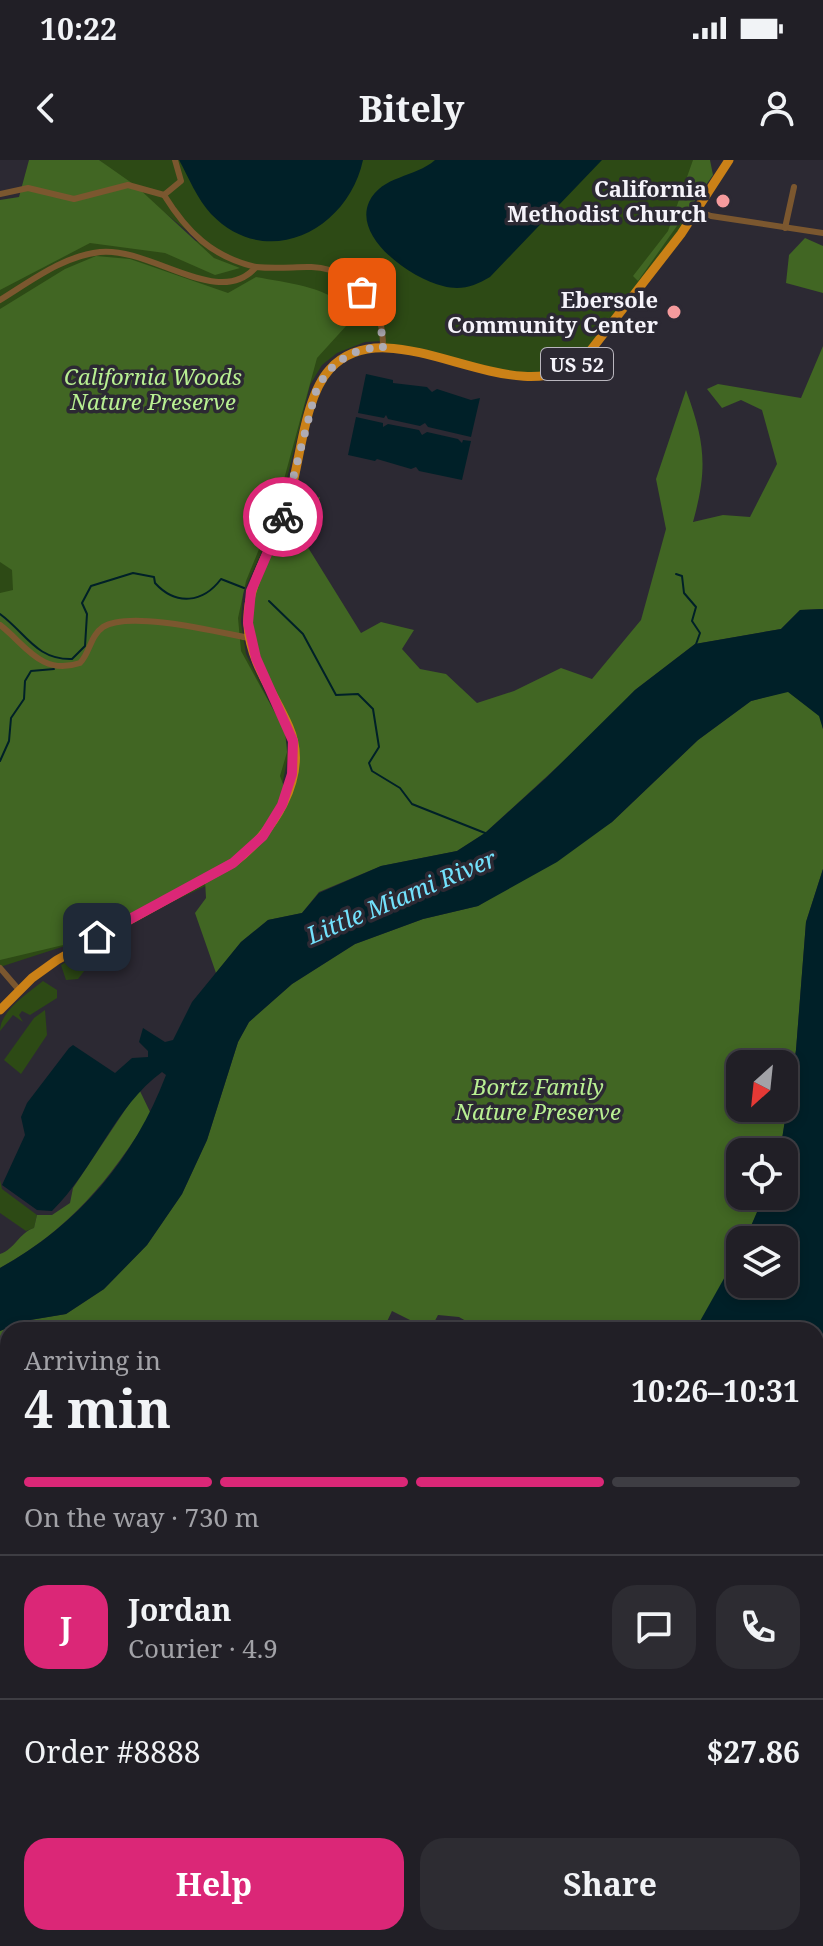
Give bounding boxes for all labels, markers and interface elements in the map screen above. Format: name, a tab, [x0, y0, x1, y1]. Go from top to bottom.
text: 10:22	[40, 8, 117, 49]
text: Bitely	[359, 84, 464, 133]
icon: back	[24, 86, 68, 130]
icon: person	[755, 86, 799, 130]
place label: California Methodist Church	[507, 173, 707, 228]
marker: California Methodist Church	[714, 192, 732, 210]
pin	[328, 258, 396, 326]
icon: bag	[340, 270, 384, 314]
place label: Ebersole Community Center	[447, 284, 658, 339]
marker: Ebersole Community Center	[665, 303, 683, 321]
road number: US 52	[541, 348, 613, 380]
park label: California Woods Nature Preserve	[64, 361, 242, 416]
courier	[243, 477, 323, 557]
icon: bike	[261, 495, 305, 539]
water label: Little Miami River	[300, 841, 502, 951]
pin	[63, 903, 131, 971]
icon: home	[75, 915, 119, 959]
north arrow	[726, 1050, 798, 1122]
map controls	[726, 1050, 798, 1298]
park label: Bortz Family Nature Preserve	[454, 1071, 621, 1126]
button: locate	[726, 1138, 798, 1210]
button: layers	[726, 1226, 798, 1298]
text: Arriving in	[24, 1342, 161, 1378]
text: 10:26–10:31	[631, 1370, 800, 1411]
text: 4 min	[24, 1372, 171, 1443]
text: On the way · 730 m	[24, 1499, 259, 1535]
button: chat	[612, 1585, 696, 1669]
button: phone	[716, 1585, 800, 1669]
text: Jordan	[128, 1589, 231, 1630]
text: J	[60, 1607, 72, 1648]
text: Courier · 4.9	[128, 1630, 278, 1666]
text: Order #8888	[24, 1731, 201, 1772]
text: $27.86	[706, 1731, 800, 1772]
button: Help	[24, 1838, 404, 1930]
button: Share	[420, 1838, 800, 1930]

